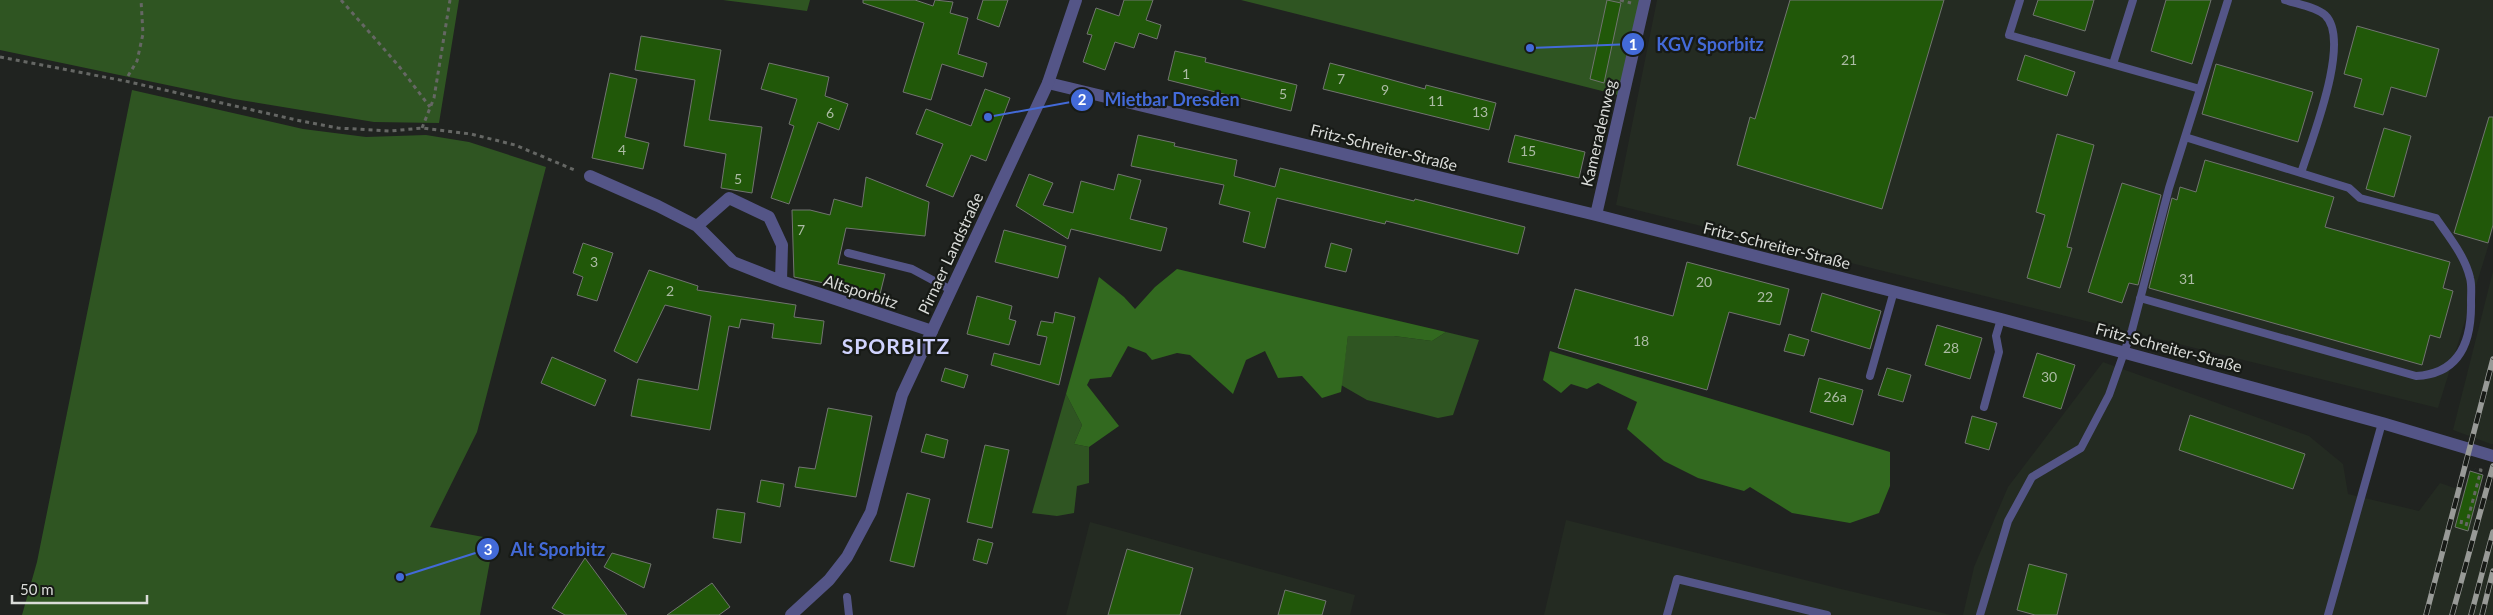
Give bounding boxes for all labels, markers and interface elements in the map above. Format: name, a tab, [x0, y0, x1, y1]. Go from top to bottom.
callout: KGV Sporbitz	[1621, 28, 1774, 61]
text: KGV Sporbitz	[1656, 33, 1764, 55]
text: 1	[1629, 35, 1637, 53]
house number: 21	[1841, 51, 1857, 68]
house number: 1	[1182, 65, 1190, 82]
house number: 7	[1337, 70, 1345, 87]
street label: Kameradenweg	[1576, 78, 1620, 188]
house number: 9	[1381, 81, 1389, 98]
callout: Mietbar Dresden	[1069, 83, 1250, 116]
house number: 5	[1279, 85, 1287, 102]
text: Mietbar Dresden	[1104, 88, 1240, 110]
text: 2	[1078, 90, 1087, 108]
house number: 11	[1428, 92, 1444, 109]
house number: 13	[1472, 103, 1488, 120]
house number: 6	[826, 104, 834, 121]
street label: Fritz-Schreiter-Straße	[1309, 120, 1459, 174]
house number: 4	[618, 141, 626, 158]
house number: 15	[1520, 142, 1536, 159]
house number: 5	[734, 170, 742, 187]
street label: Pirnaer Landstraße	[913, 189, 987, 317]
street label: Fritz-Schreiter-Straße	[1702, 218, 1852, 272]
house number: 7	[797, 221, 805, 238]
house number: 3	[590, 253, 598, 270]
street label: Altsporbitz	[822, 270, 900, 312]
house number: 31	[2179, 270, 2195, 287]
house number: 20	[1696, 273, 1712, 290]
house number: 2	[666, 282, 674, 299]
house number: 22	[1757, 288, 1773, 305]
street label: Fritz-Schreiter-Straße	[2094, 318, 2244, 376]
house number: 18	[1633, 332, 1649, 349]
district label: SPORBITZ	[842, 333, 950, 358]
house number: 28	[1943, 339, 1959, 356]
house number: 30	[2041, 368, 2057, 385]
house number: 26a	[1823, 388, 1847, 405]
callout: Alt Sporbitz	[476, 533, 616, 566]
text: Alt Sporbitz	[510, 538, 605, 560]
text: 3	[484, 540, 492, 558]
scale bar	[12, 572, 148, 604]
text: 50 m	[20, 580, 54, 598]

